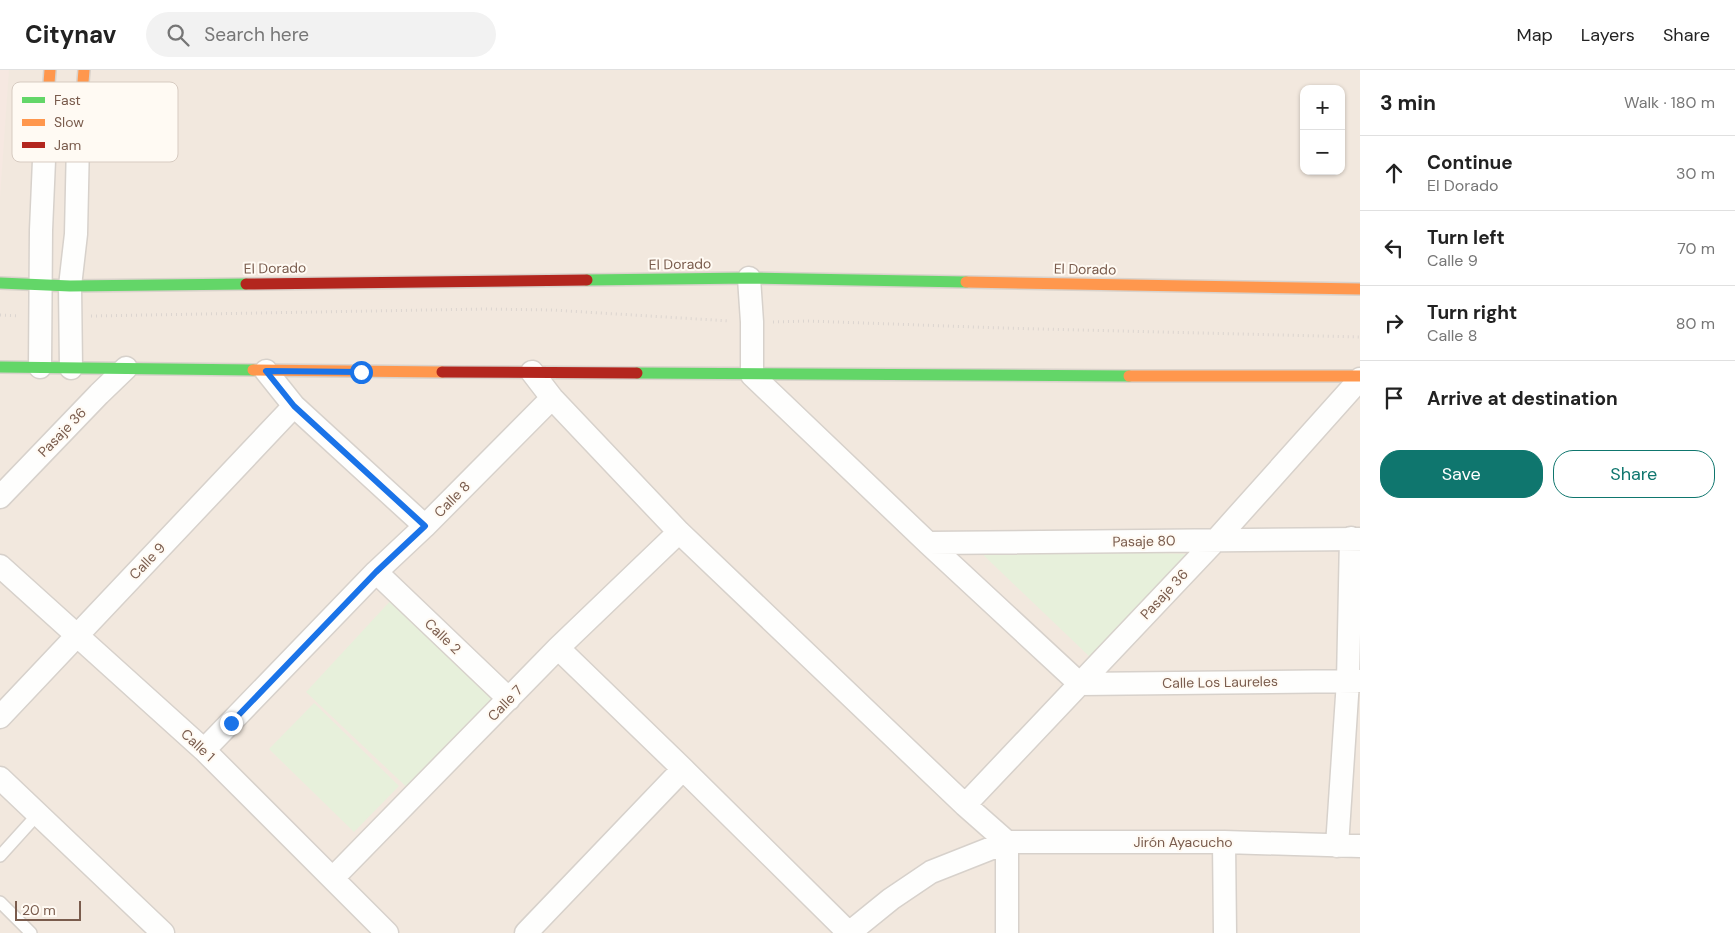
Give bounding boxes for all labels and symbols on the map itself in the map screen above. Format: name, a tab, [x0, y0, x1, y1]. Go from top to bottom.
legend	[12, 82, 178, 162]
text: Fast	[54, 91, 81, 109]
text: Slow	[54, 113, 84, 131]
text: Jam	[54, 136, 81, 154]
street label: El Dorado	[649, 254, 711, 274]
street label: El Dorado	[244, 258, 306, 278]
street label: El Dorado	[1054, 259, 1116, 279]
route start	[350, 361, 373, 384]
street label: Pasaje 36	[34, 403, 90, 461]
street label: Calle 8	[430, 477, 474, 521]
street label: Pasaje 80	[1112, 531, 1176, 551]
street label: Calle 9	[125, 539, 169, 583]
street label: Pasaje 36	[1136, 565, 1192, 623]
street label: Calle 2	[421, 614, 465, 658]
street label: Calle Los Laureles	[1162, 672, 1278, 692]
street label: Calle 7	[484, 681, 526, 725]
route end	[220, 712, 243, 735]
street label: Calle 1	[177, 725, 219, 765]
street label: Jirón Ayacucho	[1133, 833, 1233, 851]
scale bar	[15, 898, 81, 921]

